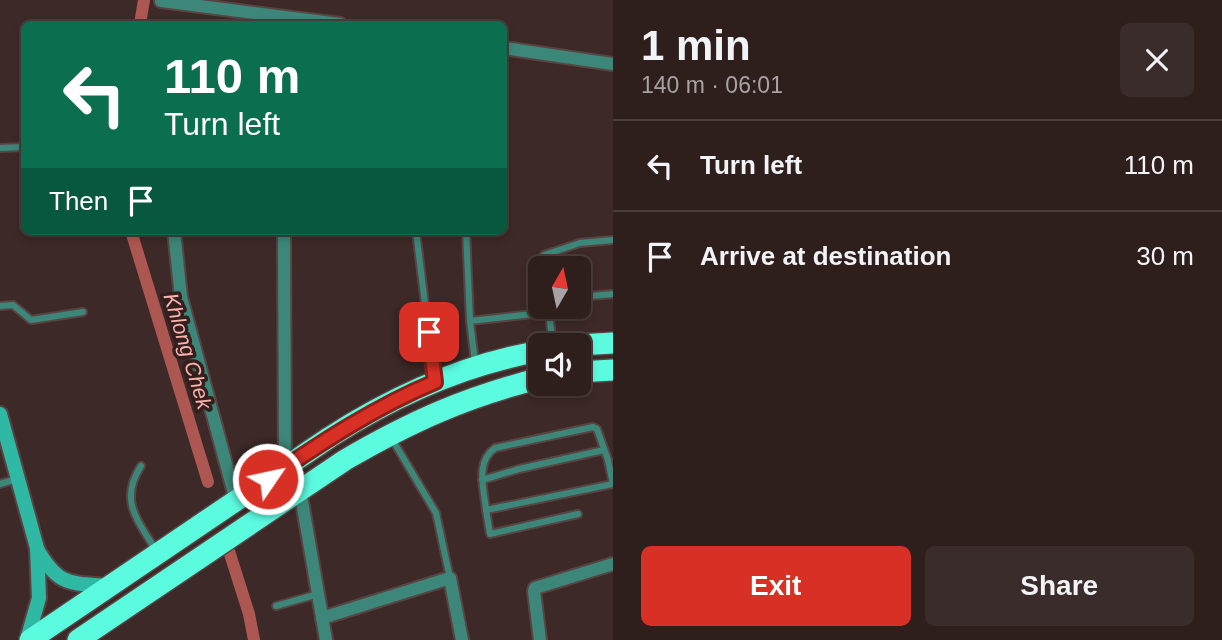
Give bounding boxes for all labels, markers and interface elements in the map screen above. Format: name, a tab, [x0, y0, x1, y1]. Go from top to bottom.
text: 1 min	[641, 22, 751, 69]
button: close	[1120, 23, 1194, 97]
icon: left	[49, 49, 140, 140]
text: 110 m	[164, 49, 300, 103]
text: 140 m · 06:01	[641, 72, 783, 98]
text: Turn left	[164, 106, 280, 142]
icon: left	[641, 147, 679, 185]
text: Turn left	[700, 150, 802, 180]
text: 110 m	[1124, 150, 1194, 180]
icon: arrive	[122, 182, 160, 220]
text: Then	[49, 186, 108, 216]
icon: arrive	[641, 238, 679, 276]
text: Arrive at destination	[700, 241, 951, 271]
text: 30 m	[1136, 241, 1194, 271]
north arrow	[528, 256, 592, 318]
map controls	[528, 256, 591, 396]
water label: Khlong Chek	[159, 290, 217, 413]
pin	[399, 302, 459, 362]
icon: arrive	[410, 313, 448, 351]
button: sound	[528, 333, 591, 396]
position arrow	[231, 442, 305, 516]
button: Exit	[641, 546, 911, 626]
button: Share	[925, 546, 1194, 626]

